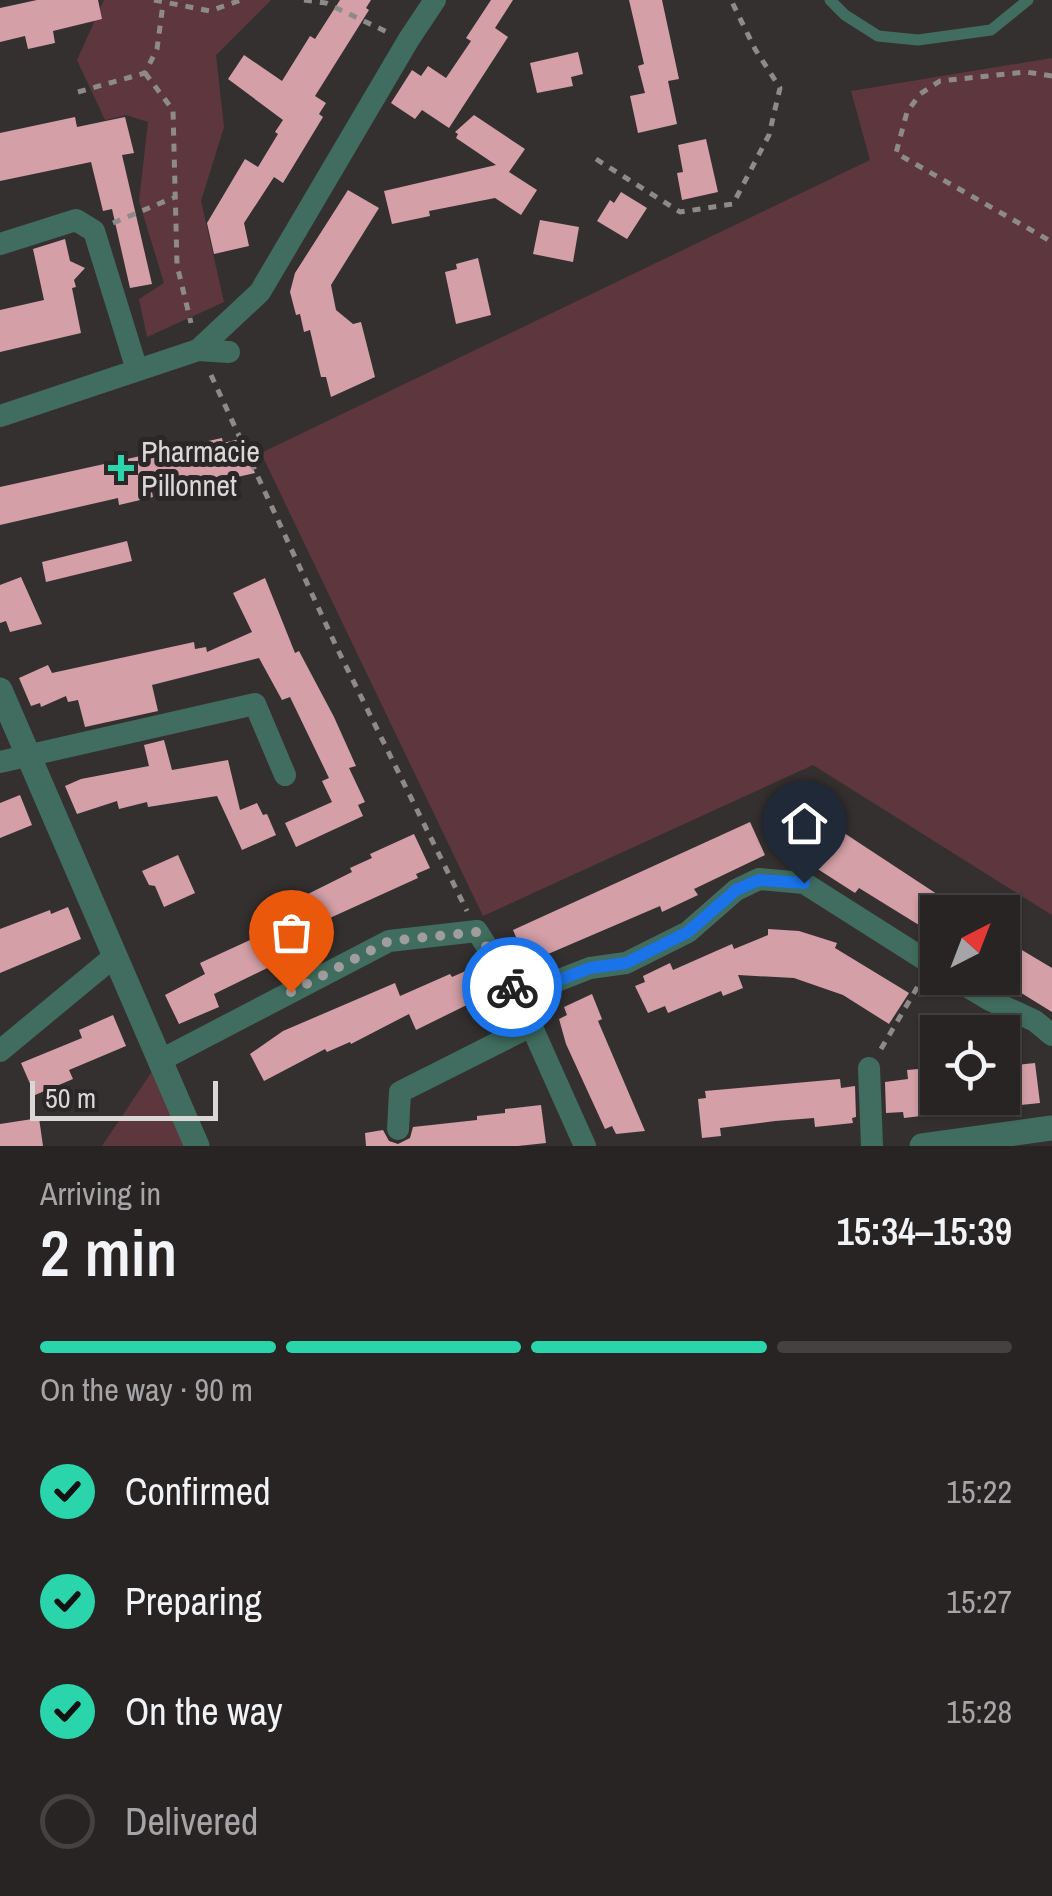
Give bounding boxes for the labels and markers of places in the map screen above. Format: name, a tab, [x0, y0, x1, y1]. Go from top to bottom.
place label: Pharmacie Pillonnet	[141, 431, 260, 505]
marker: Pharmacie Pillonnet	[110, 457, 132, 479]
pin	[762, 781, 847, 884]
pin	[249, 890, 334, 993]

